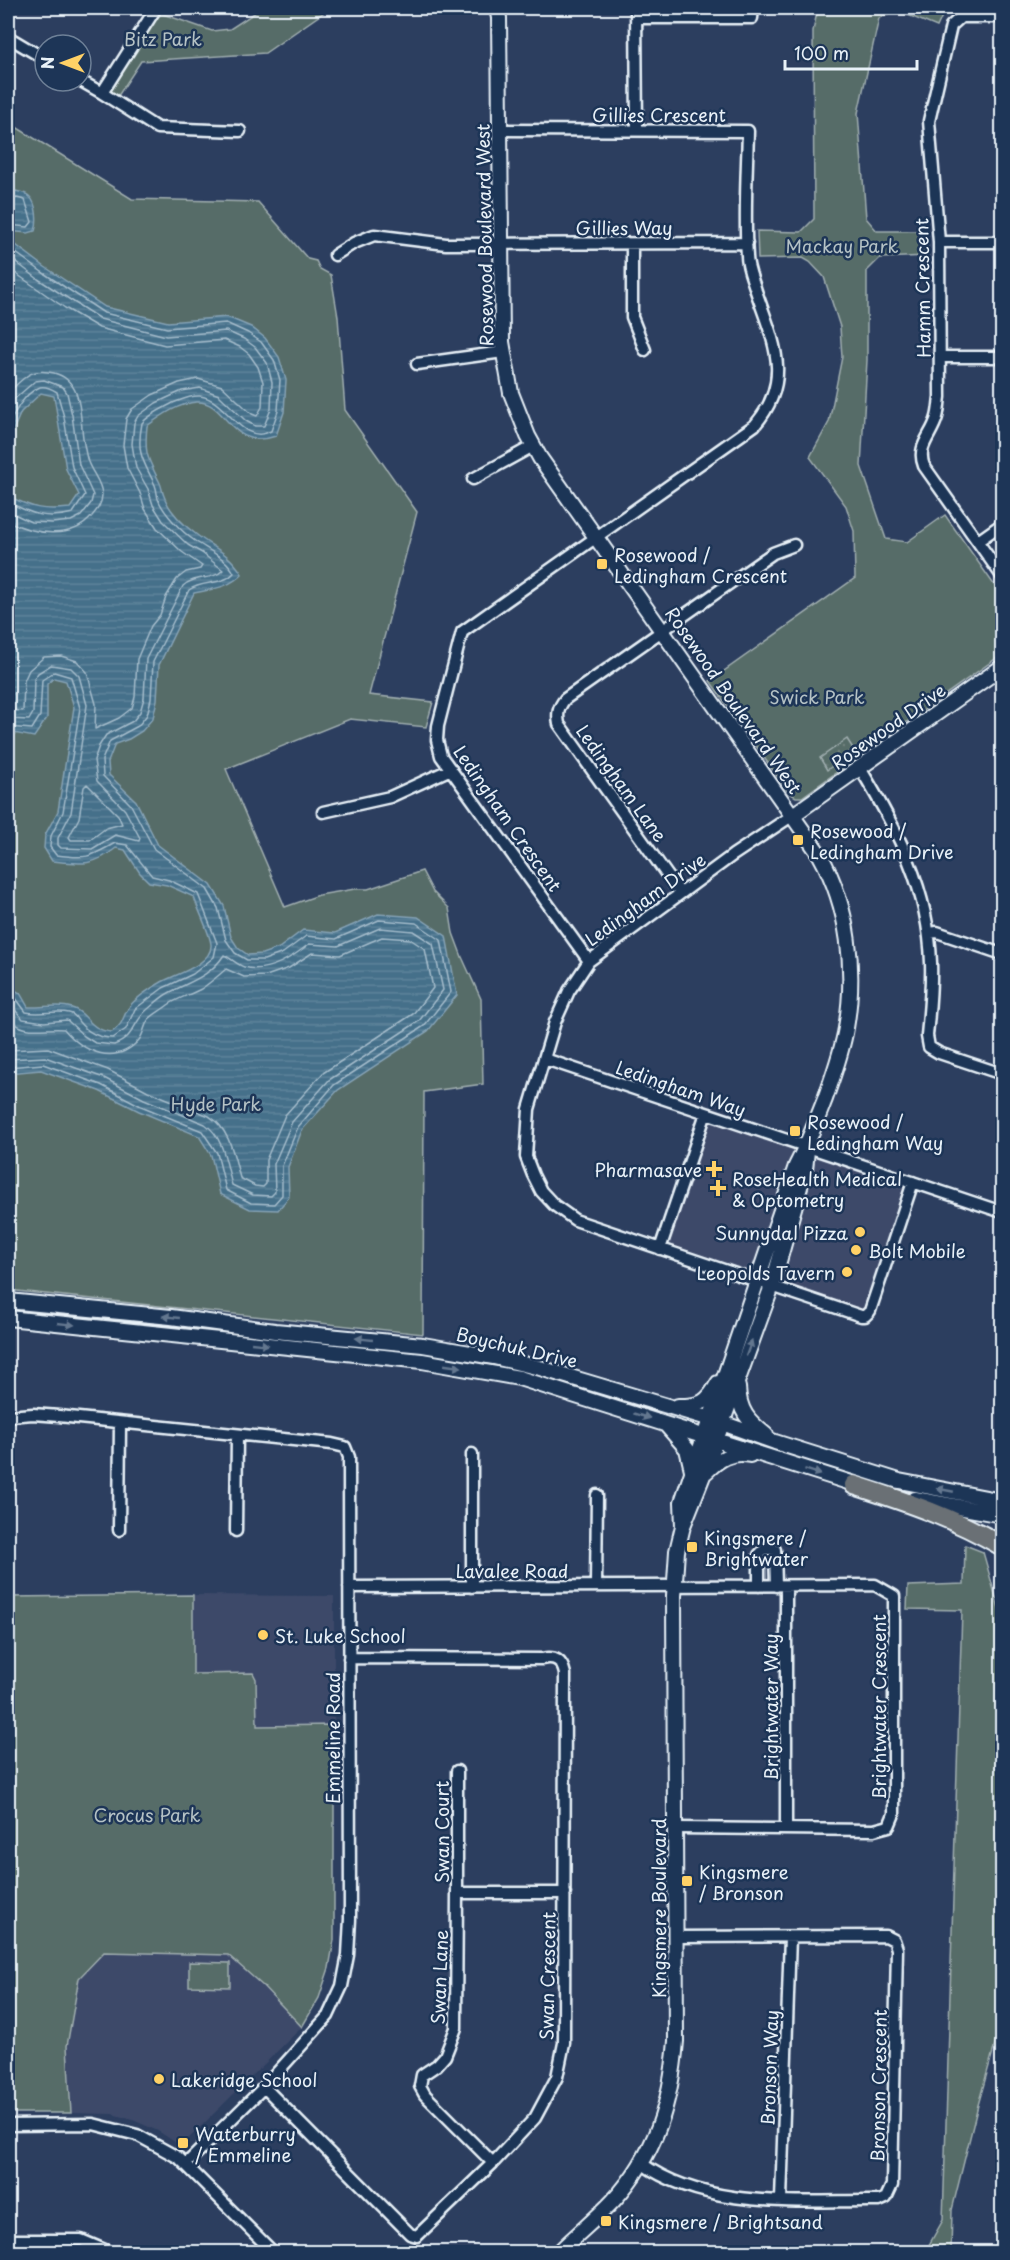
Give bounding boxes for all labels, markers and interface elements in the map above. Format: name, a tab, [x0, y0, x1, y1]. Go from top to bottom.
park label: Bitz Park	[124, 25, 202, 52]
north arrow	[33, 33, 93, 93]
scale bar	[785, 33, 917, 71]
text: 100 m	[794, 39, 849, 66]
text: N	[35, 57, 59, 69]
street label: Gillies Crescent	[592, 101, 726, 128]
street label: Rosewood Boulevard West	[469, 123, 499, 347]
street label: Gillies Way	[576, 214, 672, 241]
street label: Hamm Crescent	[907, 218, 937, 358]
park label: Mackay Park	[786, 232, 899, 259]
place label: Rosewood / Ledingham Crescent	[614, 541, 787, 589]
marker: Rosewood / Ledingham Crescent	[595, 557, 609, 571]
street label: Rosewood Boulevard West	[659, 601, 809, 799]
street label: Rosewood Drive	[825, 676, 951, 776]
park label: Swick Park	[769, 683, 865, 710]
street label: Ledingham Lane	[570, 719, 674, 847]
street label: Ledingham Crescent	[447, 739, 569, 897]
place label: Rosewood / Ledingham Drive	[810, 817, 954, 865]
marker: Rosewood / Ledingham Drive	[791, 833, 805, 847]
street label: Ledingham Drive	[579, 846, 711, 952]
street label: Ledingham Way	[612, 1053, 750, 1123]
park label: Hyde Park	[171, 1090, 261, 1117]
place label: Rosewood / Ledingham Way	[807, 1108, 943, 1156]
marker: Rosewood / Ledingham Way	[788, 1124, 802, 1138]
place label: Pharmasave	[594, 1156, 702, 1183]
marker: Pharmasave	[707, 1162, 721, 1176]
place label: RoseHealth Medical & Optometry	[732, 1165, 902, 1213]
marker: RoseHealth Medical & Optometry	[709, 1179, 727, 1197]
place label: Sunnydal Pizza	[715, 1219, 848, 1246]
marker: Sunnydal Pizza	[853, 1225, 867, 1239]
place label: Bolt Mobile	[868, 1237, 966, 1264]
marker: Bolt Mobile	[849, 1243, 863, 1257]
place label: Leopolds Tavern	[696, 1259, 835, 1286]
marker: Leopolds Tavern	[840, 1265, 854, 1279]
one-way arrow	[161, 1312, 180, 1322]
one-way arrow	[56, 1319, 75, 1329]
street label: Boychuk Drive	[454, 1320, 580, 1374]
one-way arrow	[355, 1334, 374, 1344]
one-way arrow	[250, 1339, 269, 1349]
one-way arrow	[745, 1339, 754, 1357]
one-way arrow	[444, 1361, 463, 1370]
one-way arrow	[633, 1412, 651, 1421]
one-way arrow	[804, 1468, 822, 1477]
one-way arrow	[935, 1485, 954, 1494]
place label: Kingsmere / Brightwater	[704, 1524, 809, 1572]
marker: Kingsmere / Brightwater	[685, 1540, 699, 1554]
street label: Lavalee Road	[456, 1557, 568, 1584]
street label: Brightwater Crescent	[865, 1614, 892, 1800]
place label: St. Luke School	[275, 1622, 406, 1649]
marker: St. Luke School	[256, 1628, 270, 1642]
street label: Brightwater Way	[757, 1633, 784, 1781]
street label: Emmeline Road	[319, 1672, 346, 1804]
street label: Swan Court	[428, 1781, 455, 1883]
park label: Crocus Park	[94, 1801, 200, 1828]
street label: Kingsmere Boulevard	[645, 1818, 672, 1998]
place label: Kingsmere / Bronson	[699, 1858, 789, 1906]
marker: Kingsmere / Bronson	[680, 1874, 694, 1888]
street label: Swan Crescent	[532, 1911, 562, 2041]
street label: Swan Lane	[424, 1929, 454, 2025]
street label: Bronson Way	[753, 2009, 785, 2127]
street label: Bronson Crescent	[863, 2009, 893, 2163]
place label: Lakeridge School	[171, 2066, 317, 2093]
marker: Lakeridge School	[152, 2072, 166, 2086]
place label: Waterburry / Emmeline	[195, 2120, 296, 2168]
marker: Waterburry / Emmeline	[176, 2136, 190, 2150]
place label: Kingsmere / Brightsand	[618, 2208, 823, 2235]
marker: Kingsmere / Brightsand	[599, 2214, 613, 2228]

